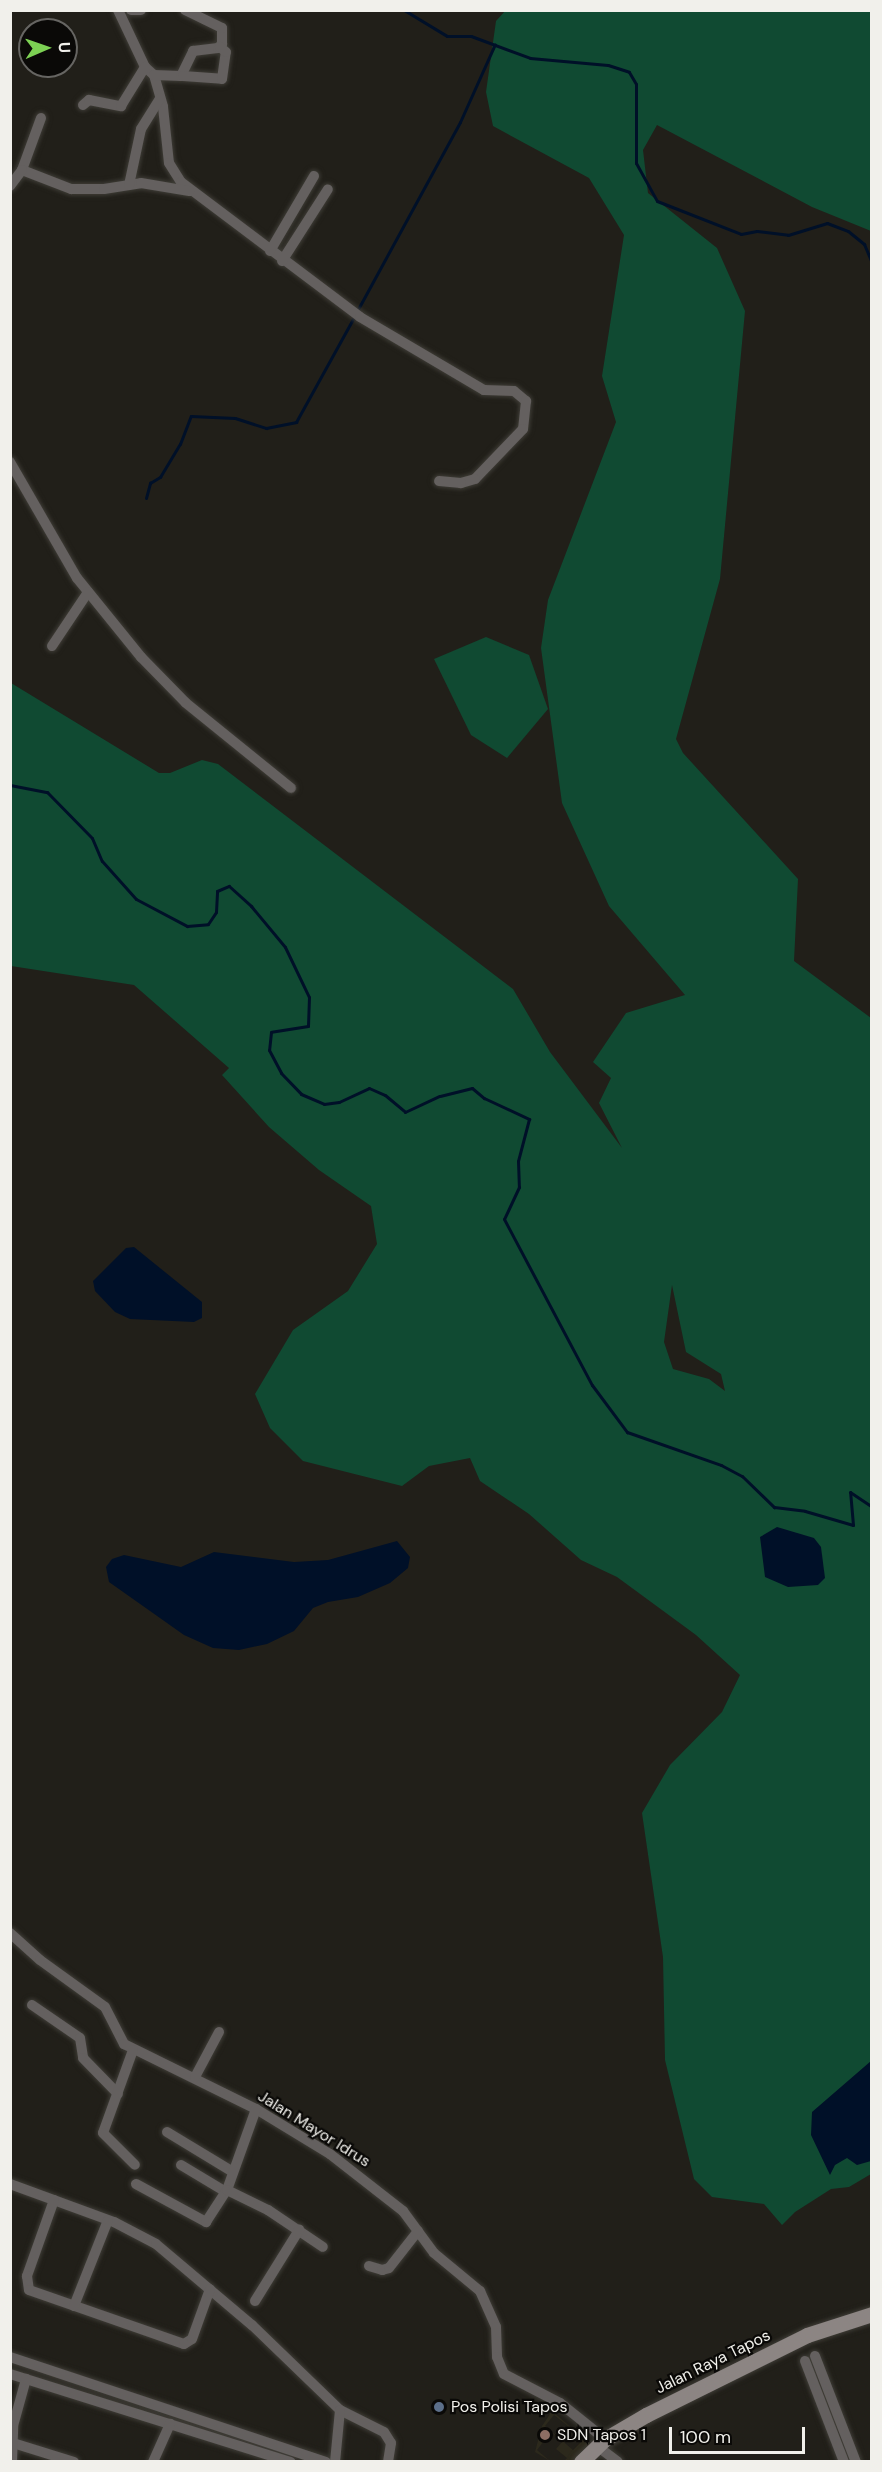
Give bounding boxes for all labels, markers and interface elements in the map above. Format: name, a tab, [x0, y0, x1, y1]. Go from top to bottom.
north arrow	[18, 18, 78, 78]
text: U	[54, 42, 75, 53]
street label: Jalan Mayor Idrus	[254, 2087, 374, 2171]
street label: Jalan Raya Tapos	[652, 2326, 774, 2398]
place label: Pos Polisi Tapos	[451, 2397, 567, 2417]
marker: Pos Polisi Tapos	[432, 2400, 446, 2414]
scale bar	[672, 2415, 808, 2453]
place label: SDN Tapos 1	[557, 2425, 646, 2445]
text: 100 m	[680, 2425, 731, 2449]
marker: SDN Tapos 1	[538, 2428, 552, 2442]

